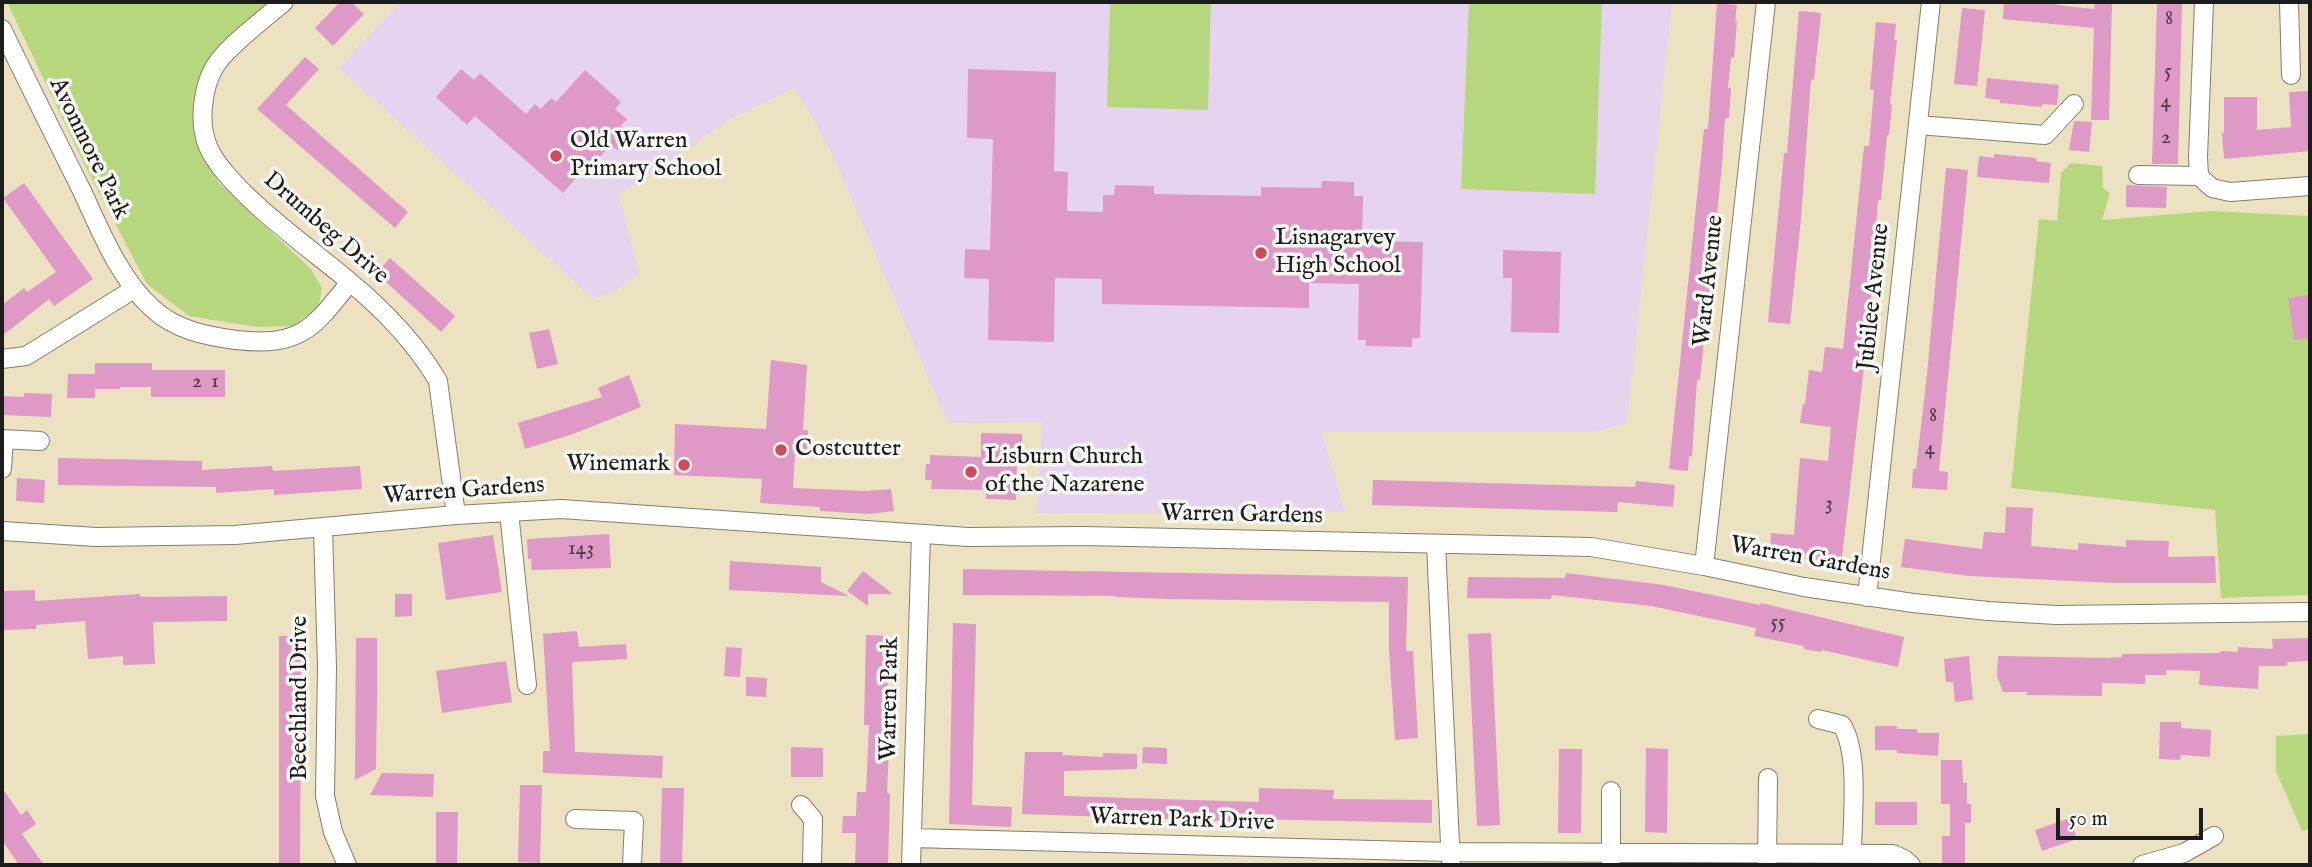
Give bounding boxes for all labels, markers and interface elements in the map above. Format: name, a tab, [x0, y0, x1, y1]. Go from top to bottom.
house number: 8	[2165, 7, 2173, 33]
house number: 5	[2164, 60, 2172, 86]
street label: Avonmore Park	[41, 74, 135, 224]
house number: 4	[2161, 90, 2171, 116]
house number: 2	[2161, 126, 2171, 152]
place label: Old Warren Primary School	[570, 128, 722, 184]
marker: Old Warren Primary School	[548, 148, 564, 164]
street label: Drumbeg Drive	[256, 167, 394, 291]
street label: Ward Avenue	[1689, 214, 1731, 348]
street label: Jubilee Avenue	[1853, 222, 1897, 372]
place label: Lisnagarvey High School	[1275, 225, 1401, 281]
marker: Lisnagarvey High School	[1253, 245, 1269, 261]
house number: 2	[192, 370, 202, 396]
house number: 1	[211, 370, 219, 396]
house number: 8	[1929, 404, 1937, 430]
place label: Costcutter	[795, 436, 901, 464]
house number: 4	[1925, 437, 1935, 463]
marker: Costcutter	[773, 442, 789, 458]
place label: Lisburn Church of the Nazarene	[985, 444, 1145, 500]
place label: Winemark	[566, 451, 670, 479]
marker: Winemark	[676, 457, 692, 473]
marker: Lisburn Church of the Nazarene	[963, 464, 979, 480]
street label: Warren Gardens	[382, 472, 546, 512]
house number: 3	[1825, 492, 1833, 518]
street label: Warren Gardens	[1161, 500, 1323, 532]
street label: Warren Gardens	[1728, 532, 1892, 588]
house number: 143	[568, 537, 594, 563]
house number: 55	[1770, 611, 1786, 637]
street label: Beechland Drive	[287, 616, 315, 780]
street label: Warren Park	[876, 637, 906, 761]
scale bar	[2060, 794, 2207, 838]
street label: Warren Park Drive	[1089, 803, 1275, 839]
text: 50 m	[2069, 806, 2108, 833]

